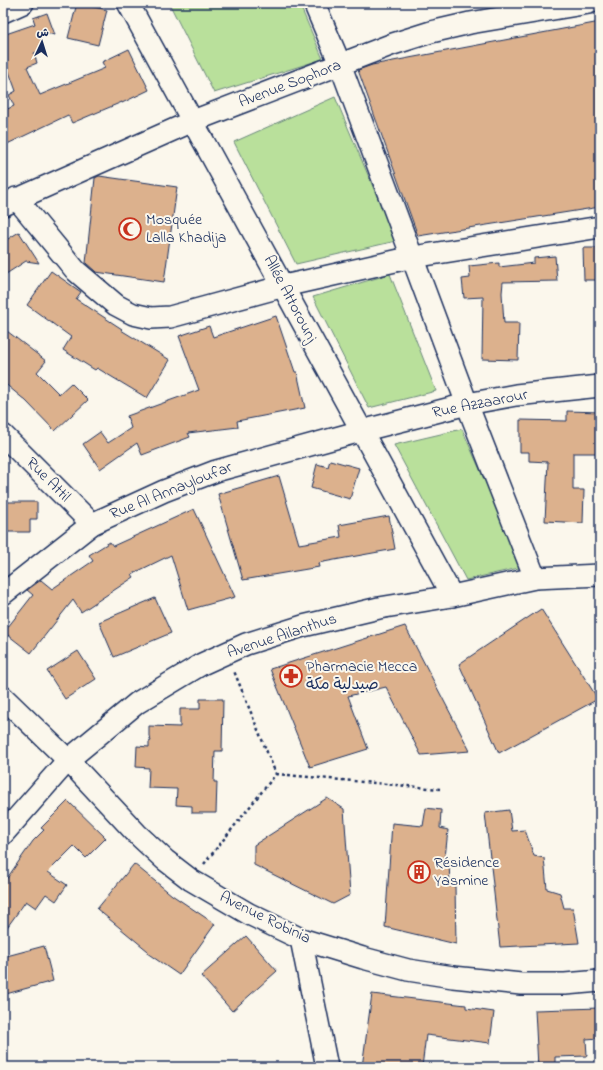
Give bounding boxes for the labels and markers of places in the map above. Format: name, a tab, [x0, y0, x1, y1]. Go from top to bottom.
place label: Mosquée Lalla Khadija	[146, 208, 226, 250]
mosque icon: Mosquée Lalla Khadija	[117, 216, 143, 242]
place label: Pharmacie Mecca صيدلية مكة	[306, 655, 417, 697]
pharmacy icon: Pharmacie Mecca صيدلية مكة	[278, 663, 304, 689]
place label: Résidence Yasmine	[434, 851, 500, 893]
building icon: Résidence Yasmine	[406, 859, 432, 885]

